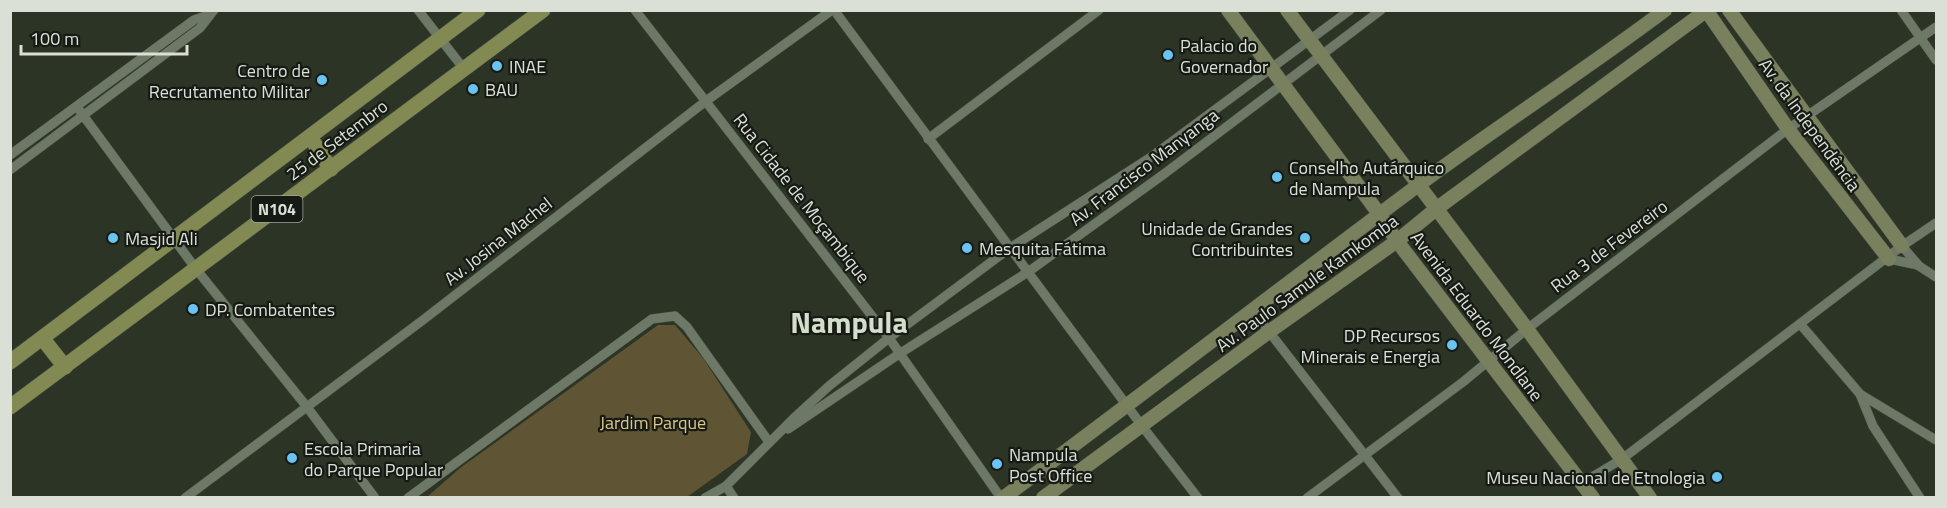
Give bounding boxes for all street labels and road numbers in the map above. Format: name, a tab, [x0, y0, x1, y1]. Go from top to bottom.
street label: Av. da Independência	[1752, 53, 1868, 197]
street label: 25 de Setembro	[281, 93, 393, 187]
street label: Av. Francisco Manyanga	[1064, 102, 1224, 232]
street label: Rua Cidade de Moçambique	[727, 107, 877, 289]
street label: Av. Josina Machel	[438, 190, 558, 292]
street label: Rua 3 de Fevereiro	[1545, 193, 1673, 299]
road number: N104	[252, 196, 302, 222]
street label: Av. Paulo Samule Kamkomba	[1210, 208, 1404, 358]
street label: Avenida Eduardo Mondlane	[1404, 225, 1550, 407]

